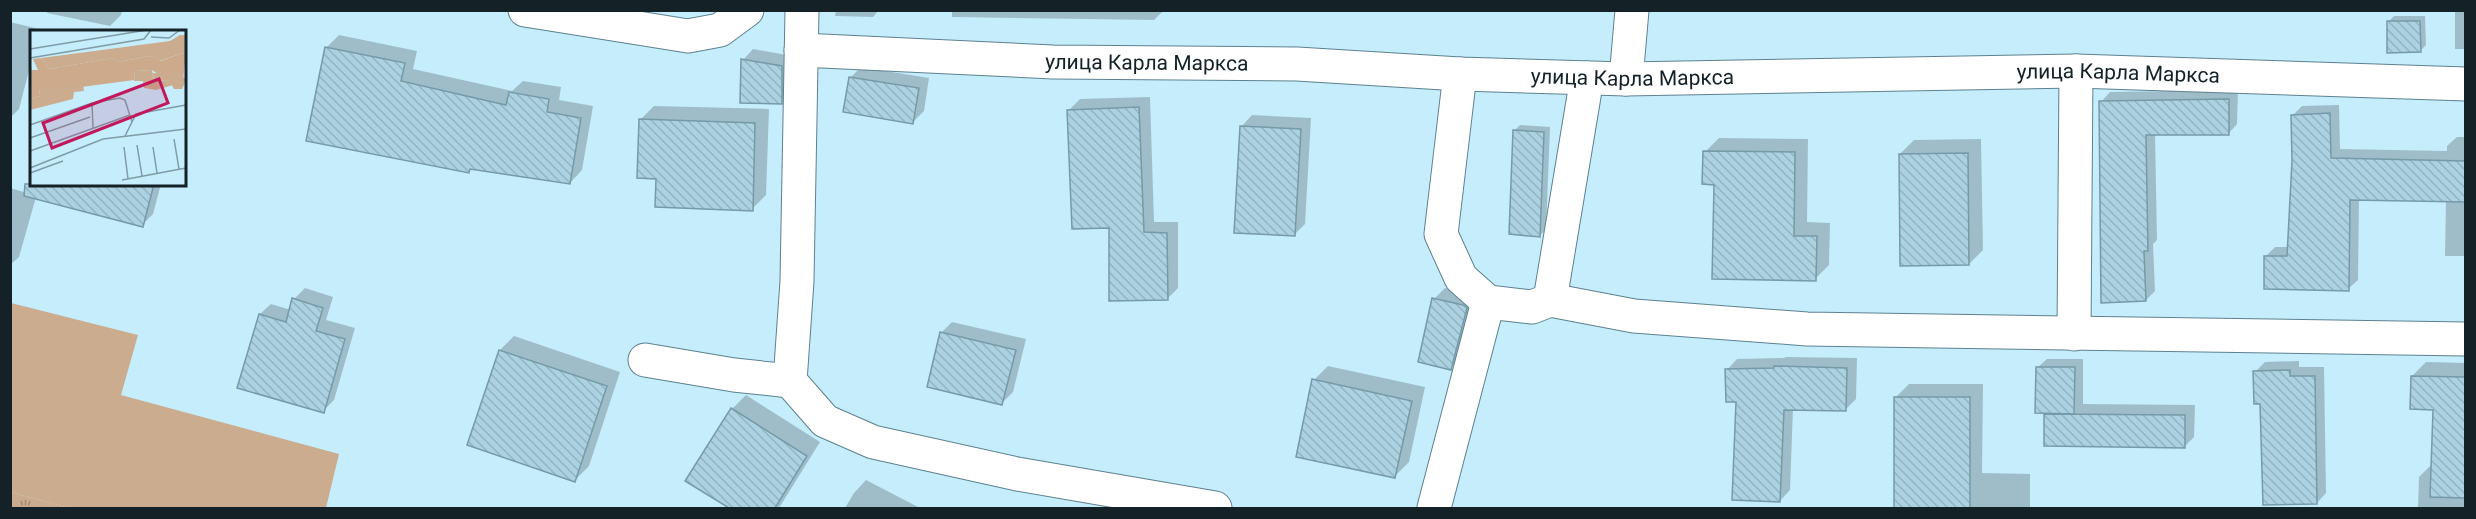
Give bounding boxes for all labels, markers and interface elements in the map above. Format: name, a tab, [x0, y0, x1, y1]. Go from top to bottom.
inset map	[30, 30, 186, 186]
street label: улица Карла Маркса	[1044, 50, 1249, 76]
street label: улица Карла Маркса	[2016, 59, 2220, 88]
street label: улица Карла Маркса	[1530, 64, 1734, 91]

